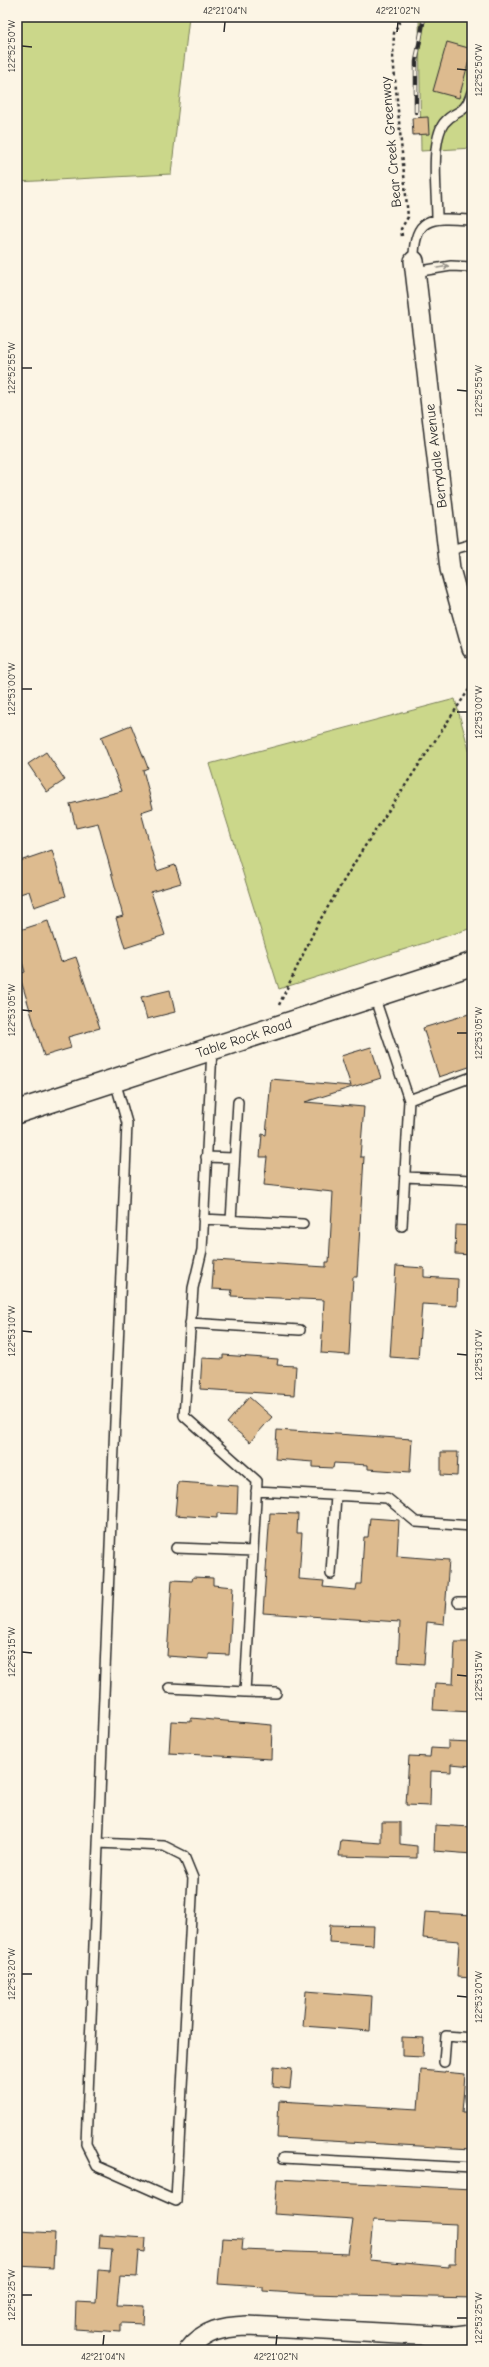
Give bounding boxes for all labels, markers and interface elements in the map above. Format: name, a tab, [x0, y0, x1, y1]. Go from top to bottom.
text: 42°21'04"N	[203, 5, 247, 17]
text: 42°21'02"N	[376, 5, 420, 17]
text: 122°52'50"W	[6, 19, 18, 72]
text: 122°52'50"W	[473, 43, 485, 96]
street label: Bear Creek Greenway	[377, 75, 405, 208]
one-way arrow	[436, 263, 449, 271]
text: 122°52'55"W	[6, 342, 18, 394]
text: 122°52'55"W	[473, 365, 485, 417]
street label: Berrydale Avenue	[421, 403, 451, 509]
text: 122°53'00"W	[6, 662, 18, 715]
text: 122°53'00"W	[473, 685, 485, 738]
text: 122°53'05"W	[6, 984, 18, 1036]
text: 122°53'05"W	[473, 1007, 485, 1059]
street label: Table Rock Road	[194, 1015, 294, 1061]
text: 122°53'10"W	[6, 1305, 18, 1356]
text: 122°53'10"W	[473, 1329, 485, 1380]
text: 122°53'15"W	[6, 1627, 18, 1677]
text: 122°53'15"W	[473, 1651, 485, 1701]
text: 122°53'20"W	[6, 1948, 18, 2000]
text: 122°53'20"W	[473, 1971, 485, 2023]
text: 122°53'25"W	[6, 2269, 18, 2321]
text: 122°53'25"W	[473, 2292, 485, 2344]
text: 42°21'04"N	[81, 2351, 125, 2363]
text: 42°21'02"N	[254, 2351, 298, 2363]

